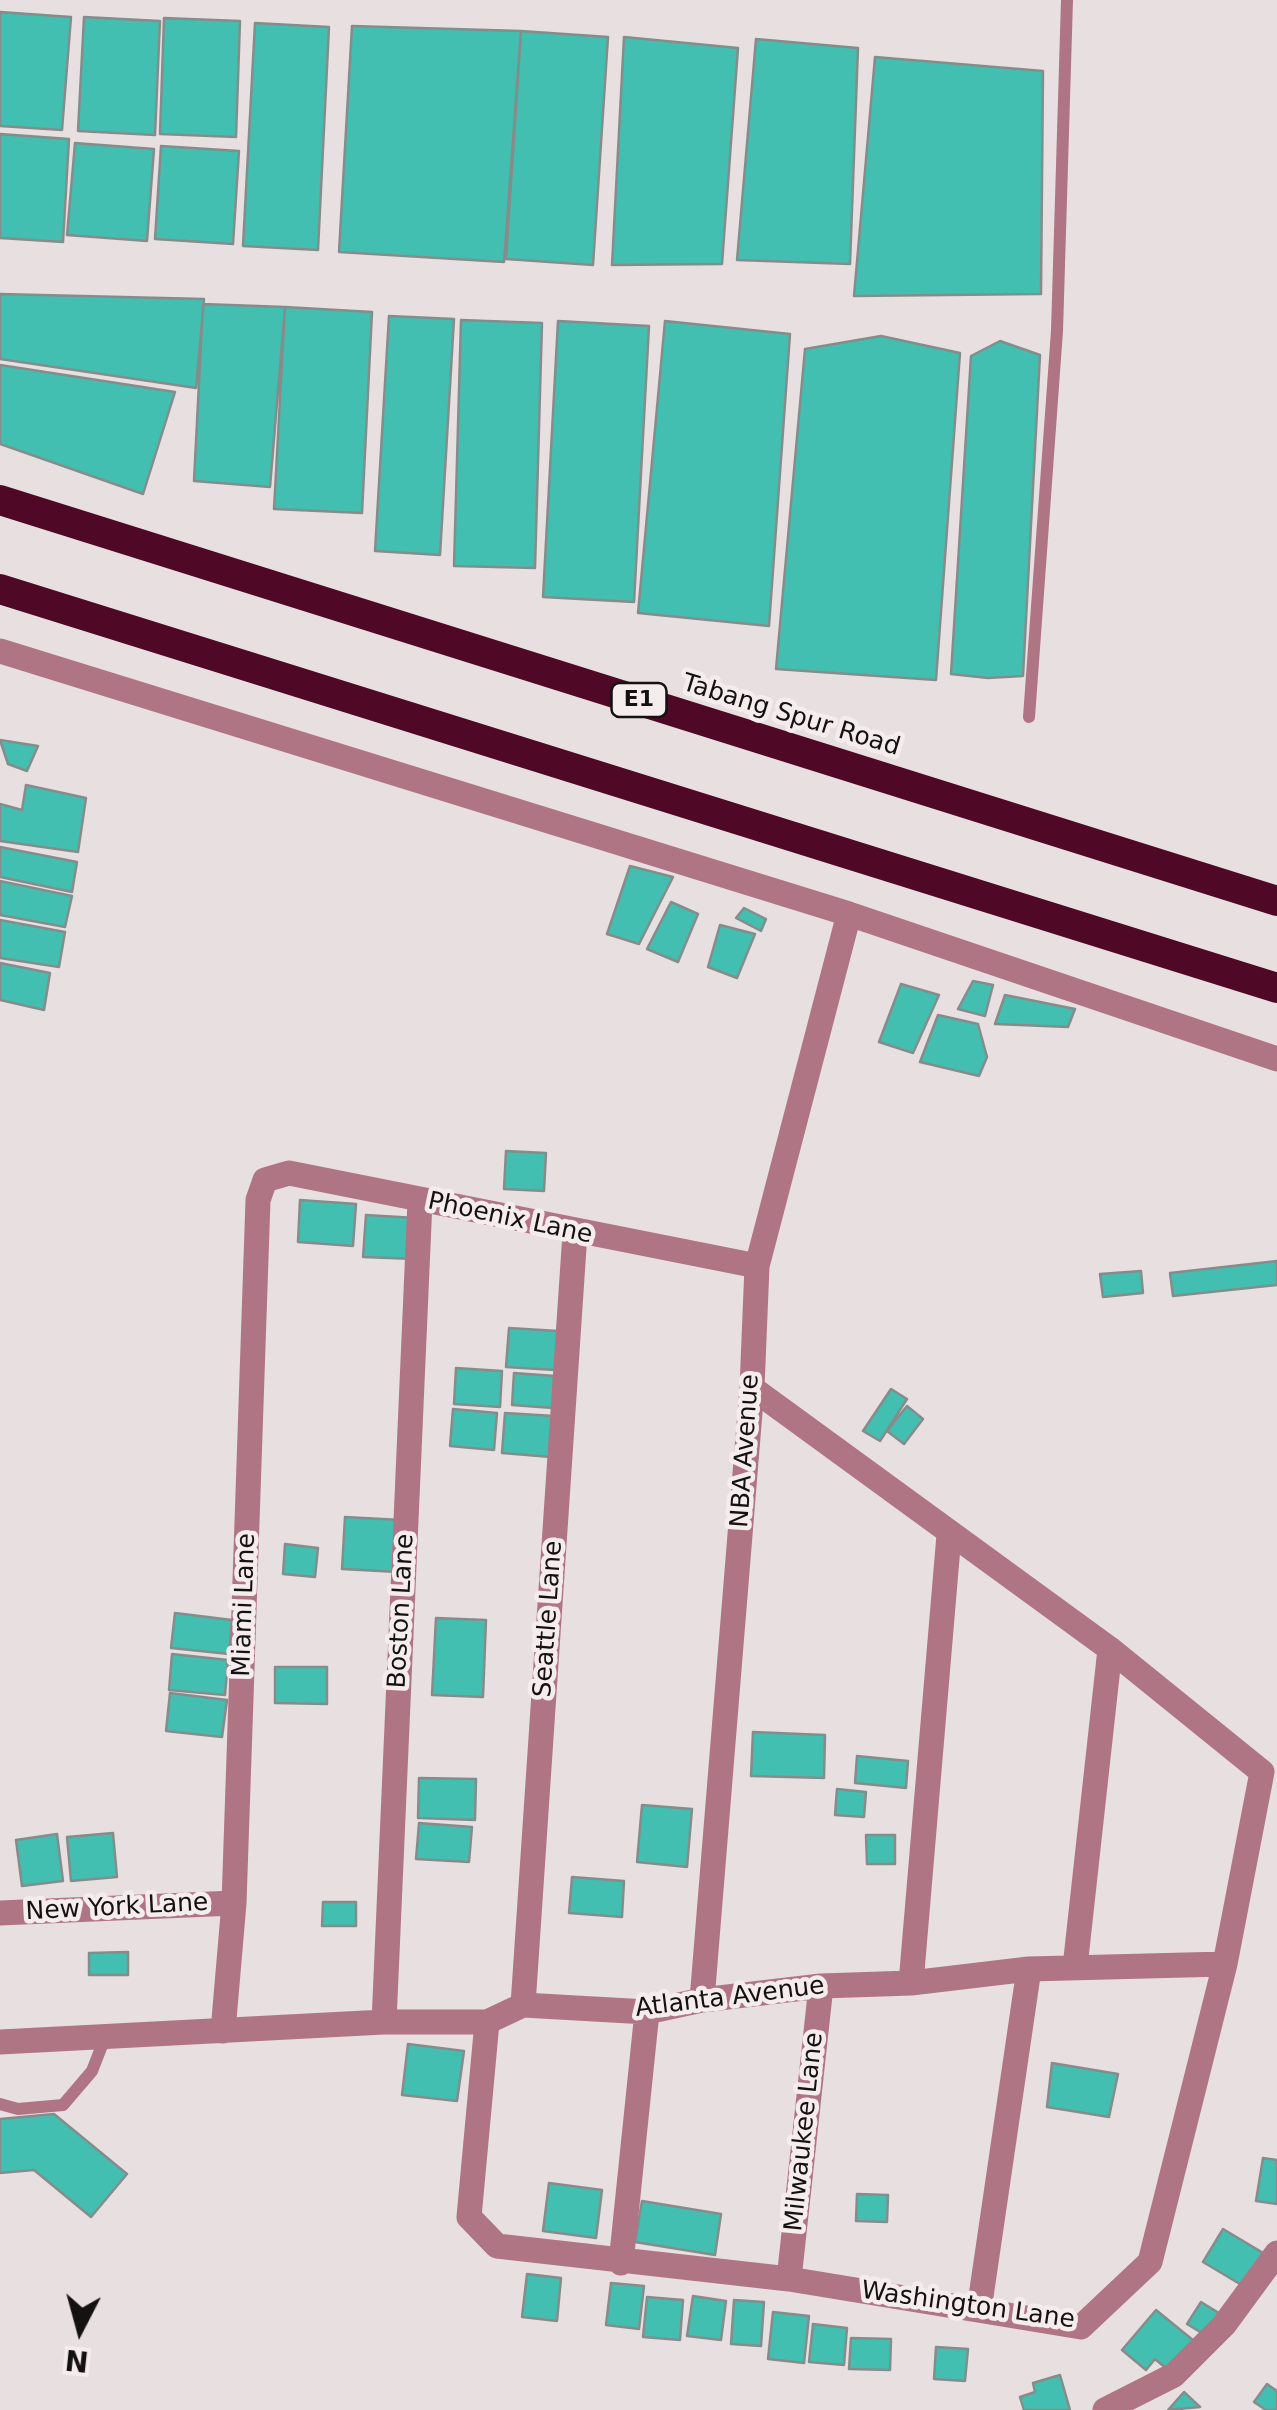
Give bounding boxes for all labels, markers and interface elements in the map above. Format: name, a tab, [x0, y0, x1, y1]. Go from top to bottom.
street label: Tabang Spur Road	[679, 669, 903, 763]
road number: E1	[612, 683, 666, 717]
street label: Phoenix Lane	[425, 1187, 595, 1251]
street label: NBA Avenue	[726, 1373, 766, 1529]
street label: Miami Lane	[228, 1533, 262, 1677]
street label: Boston Lane	[383, 1533, 421, 1689]
street label: Seattle Lane	[529, 1540, 569, 1698]
street label: New York Lane	[25, 1888, 209, 1928]
street label: Atlanta Avenue	[634, 1972, 826, 2024]
street label: Milwaukee Lane	[780, 2031, 830, 2233]
street label: Washington Lane	[859, 2276, 1077, 2336]
north arrow	[30, 2280, 130, 2380]
text: N	[63, 2343, 90, 2378]

